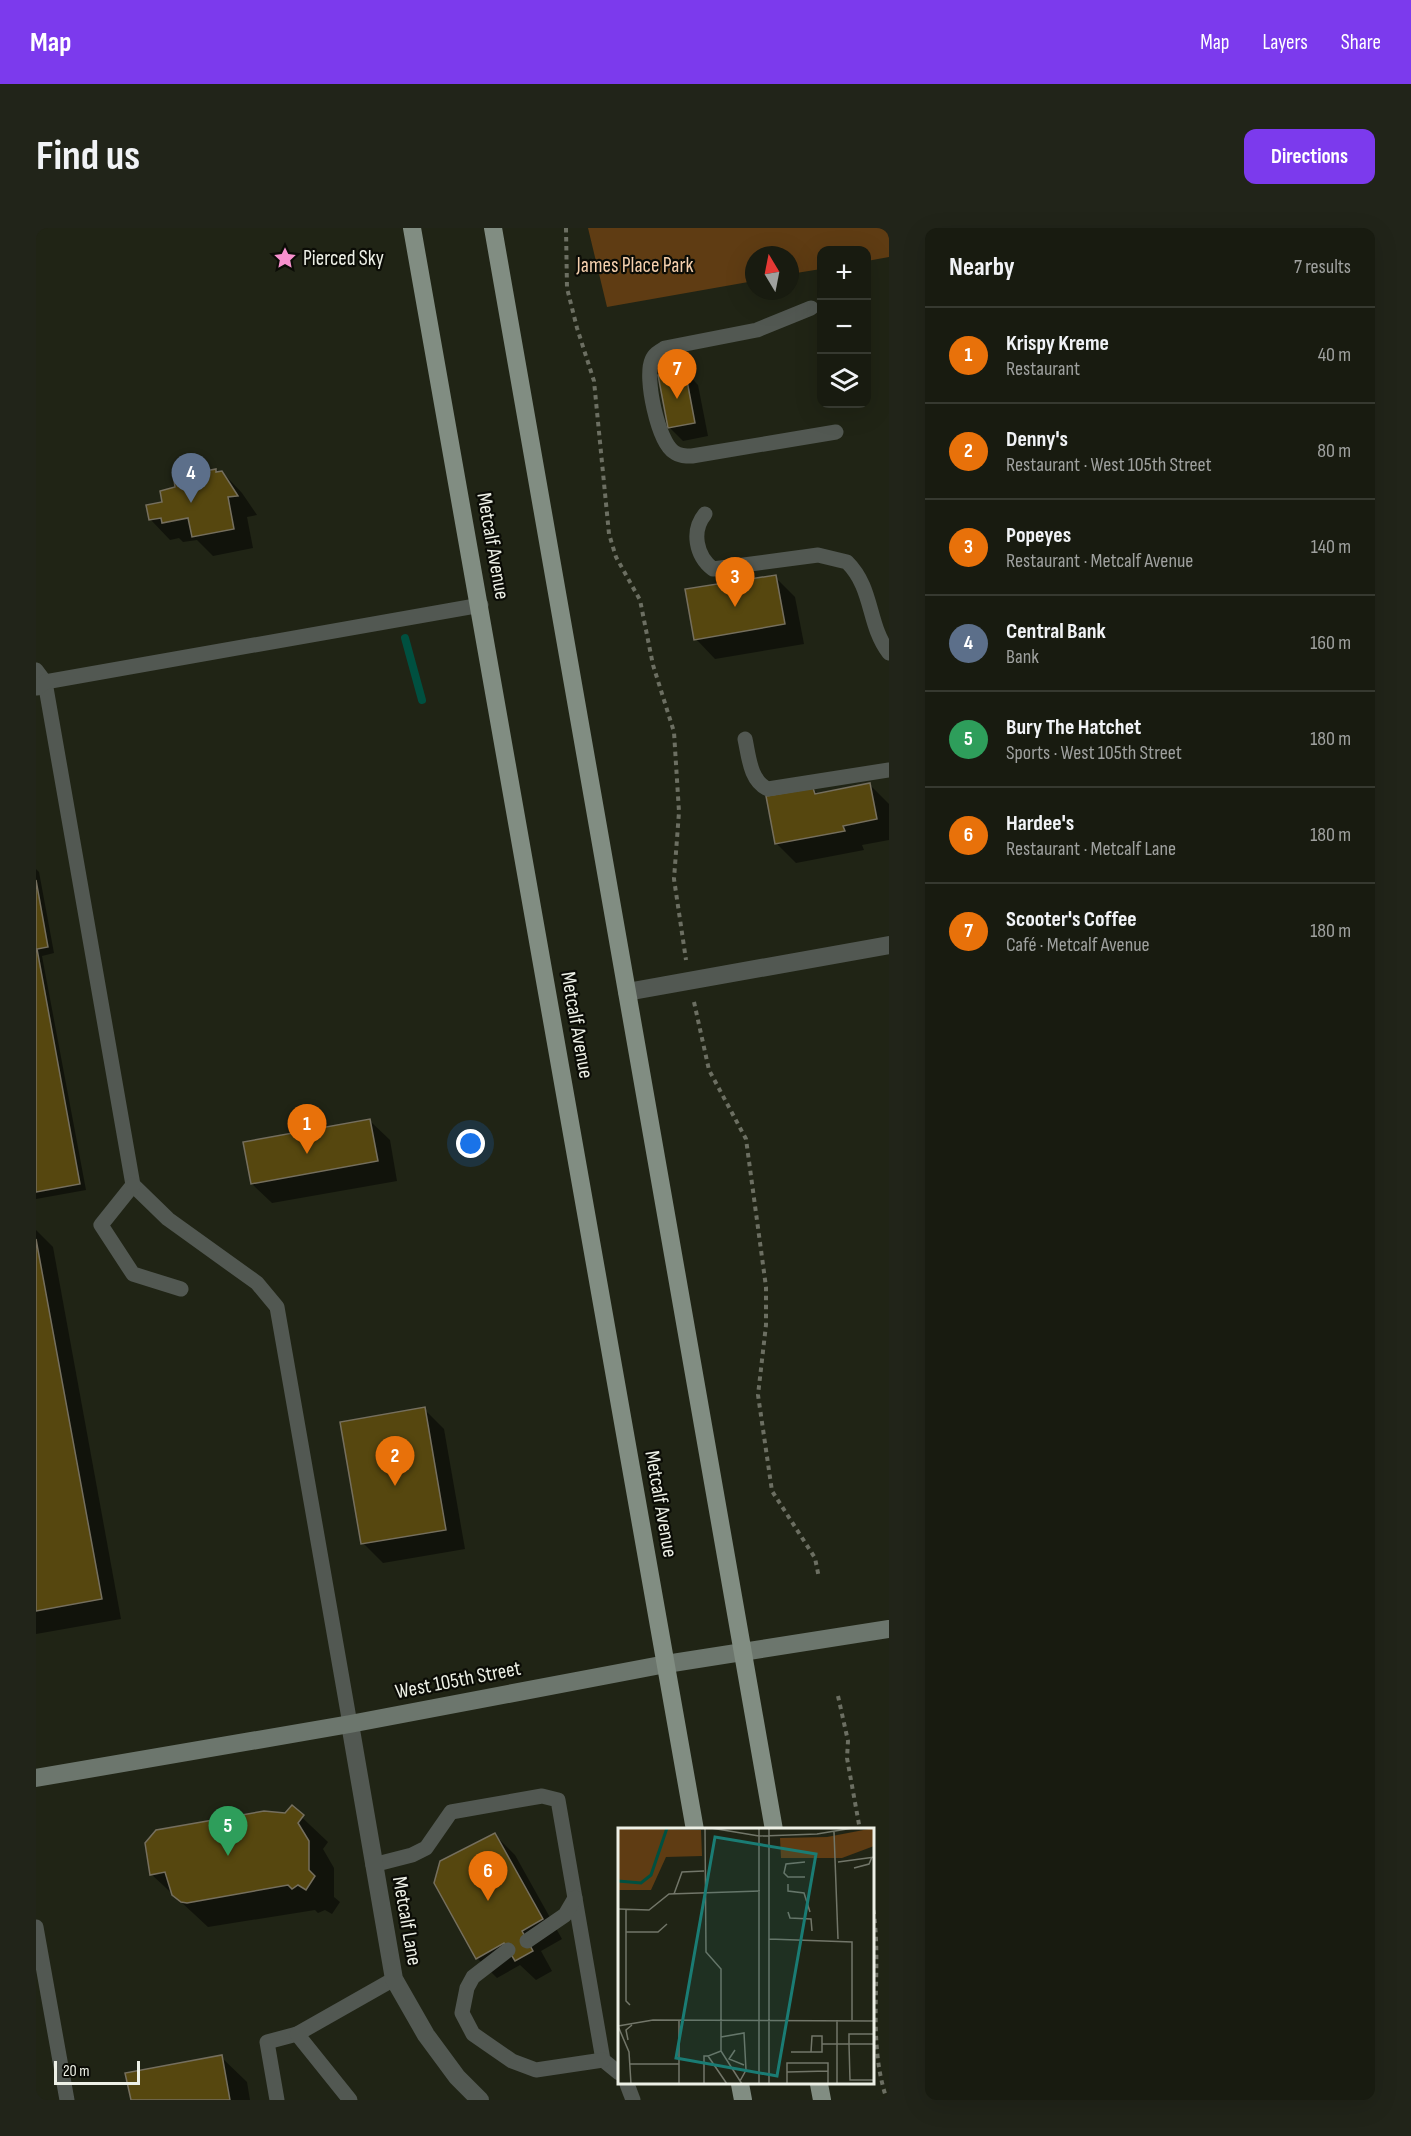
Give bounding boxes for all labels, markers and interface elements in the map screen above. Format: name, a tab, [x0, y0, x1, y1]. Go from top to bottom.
text: Map	[30, 26, 71, 59]
text: Map	[1200, 30, 1229, 55]
text: Layers	[1262, 30, 1308, 55]
text: Share	[1341, 30, 1381, 55]
button: Directions	[1244, 129, 1375, 184]
text: Find us	[36, 131, 140, 182]
place icon: Pierced Sky	[272, 245, 298, 271]
place label: Pierced Sky	[303, 246, 384, 271]
north arrow	[745, 246, 799, 300]
map controls	[817, 246, 871, 408]
button: +	[817, 246, 871, 300]
text: Nearby	[949, 252, 1015, 283]
park label: James Place Park	[576, 253, 693, 278]
text: 7 results	[1294, 255, 1351, 279]
button: −	[817, 300, 871, 354]
text: Krispy Kreme	[1006, 330, 1109, 357]
text: 1	[965, 343, 972, 367]
text: 40 m	[1318, 343, 1351, 367]
pin: 7	[658, 350, 696, 399]
button: layers	[817, 354, 871, 408]
text: Restaurant	[1006, 357, 1080, 381]
text: Denny's	[1006, 426, 1068, 453]
text: 2	[964, 439, 973, 463]
text: 80 m	[1317, 439, 1351, 463]
text: Restaurant · West 105th Street	[1006, 453, 1212, 477]
pin: 4	[172, 454, 210, 503]
street label: Metcalf Avenue	[471, 491, 515, 601]
text: Popeyes	[1006, 522, 1071, 549]
text: 3	[964, 535, 973, 559]
text: 140 m	[1311, 535, 1351, 559]
text: Restaurant · Metcalf Avenue	[1006, 549, 1193, 573]
pin: 3	[716, 558, 754, 607]
text: Central Bank	[1006, 618, 1106, 645]
text: 4	[964, 631, 973, 655]
text: 160 m	[1310, 631, 1351, 655]
text: Bank	[1006, 645, 1039, 669]
text: Bury The Hatchet	[1006, 714, 1141, 741]
text: 5	[964, 727, 973, 751]
text: 180 m	[1310, 727, 1351, 751]
text: Sports · West 105th Street	[1006, 741, 1182, 765]
text: Hardee's	[1006, 810, 1074, 837]
text: 6	[964, 823, 973, 847]
text: 180 m	[1310, 823, 1351, 847]
text: Restaurant · Metcalf Lane	[1006, 837, 1176, 861]
text: Scooter's Coffee	[1006, 906, 1137, 933]
text: 7	[964, 919, 973, 943]
text: 180 m	[1310, 919, 1351, 943]
text: Café · Metcalf Avenue	[1006, 933, 1150, 957]
street label: Metcalf Avenue	[555, 970, 599, 1080]
pin: 1	[288, 1104, 326, 1154]
your location	[456, 1129, 485, 1158]
pin: 2	[376, 1436, 414, 1486]
street label: Metcalf Avenue	[639, 1449, 683, 1559]
street label: West 105th Street	[393, 1656, 523, 1704]
pin: 5	[208, 1806, 248, 1856]
inset map	[618, 1828, 874, 2085]
pin: 6	[468, 1852, 508, 1901]
street label: Metcalf Lane	[387, 1875, 427, 1967]
scale bar	[54, 2058, 140, 2086]
text: 20 m	[63, 2062, 90, 2081]

